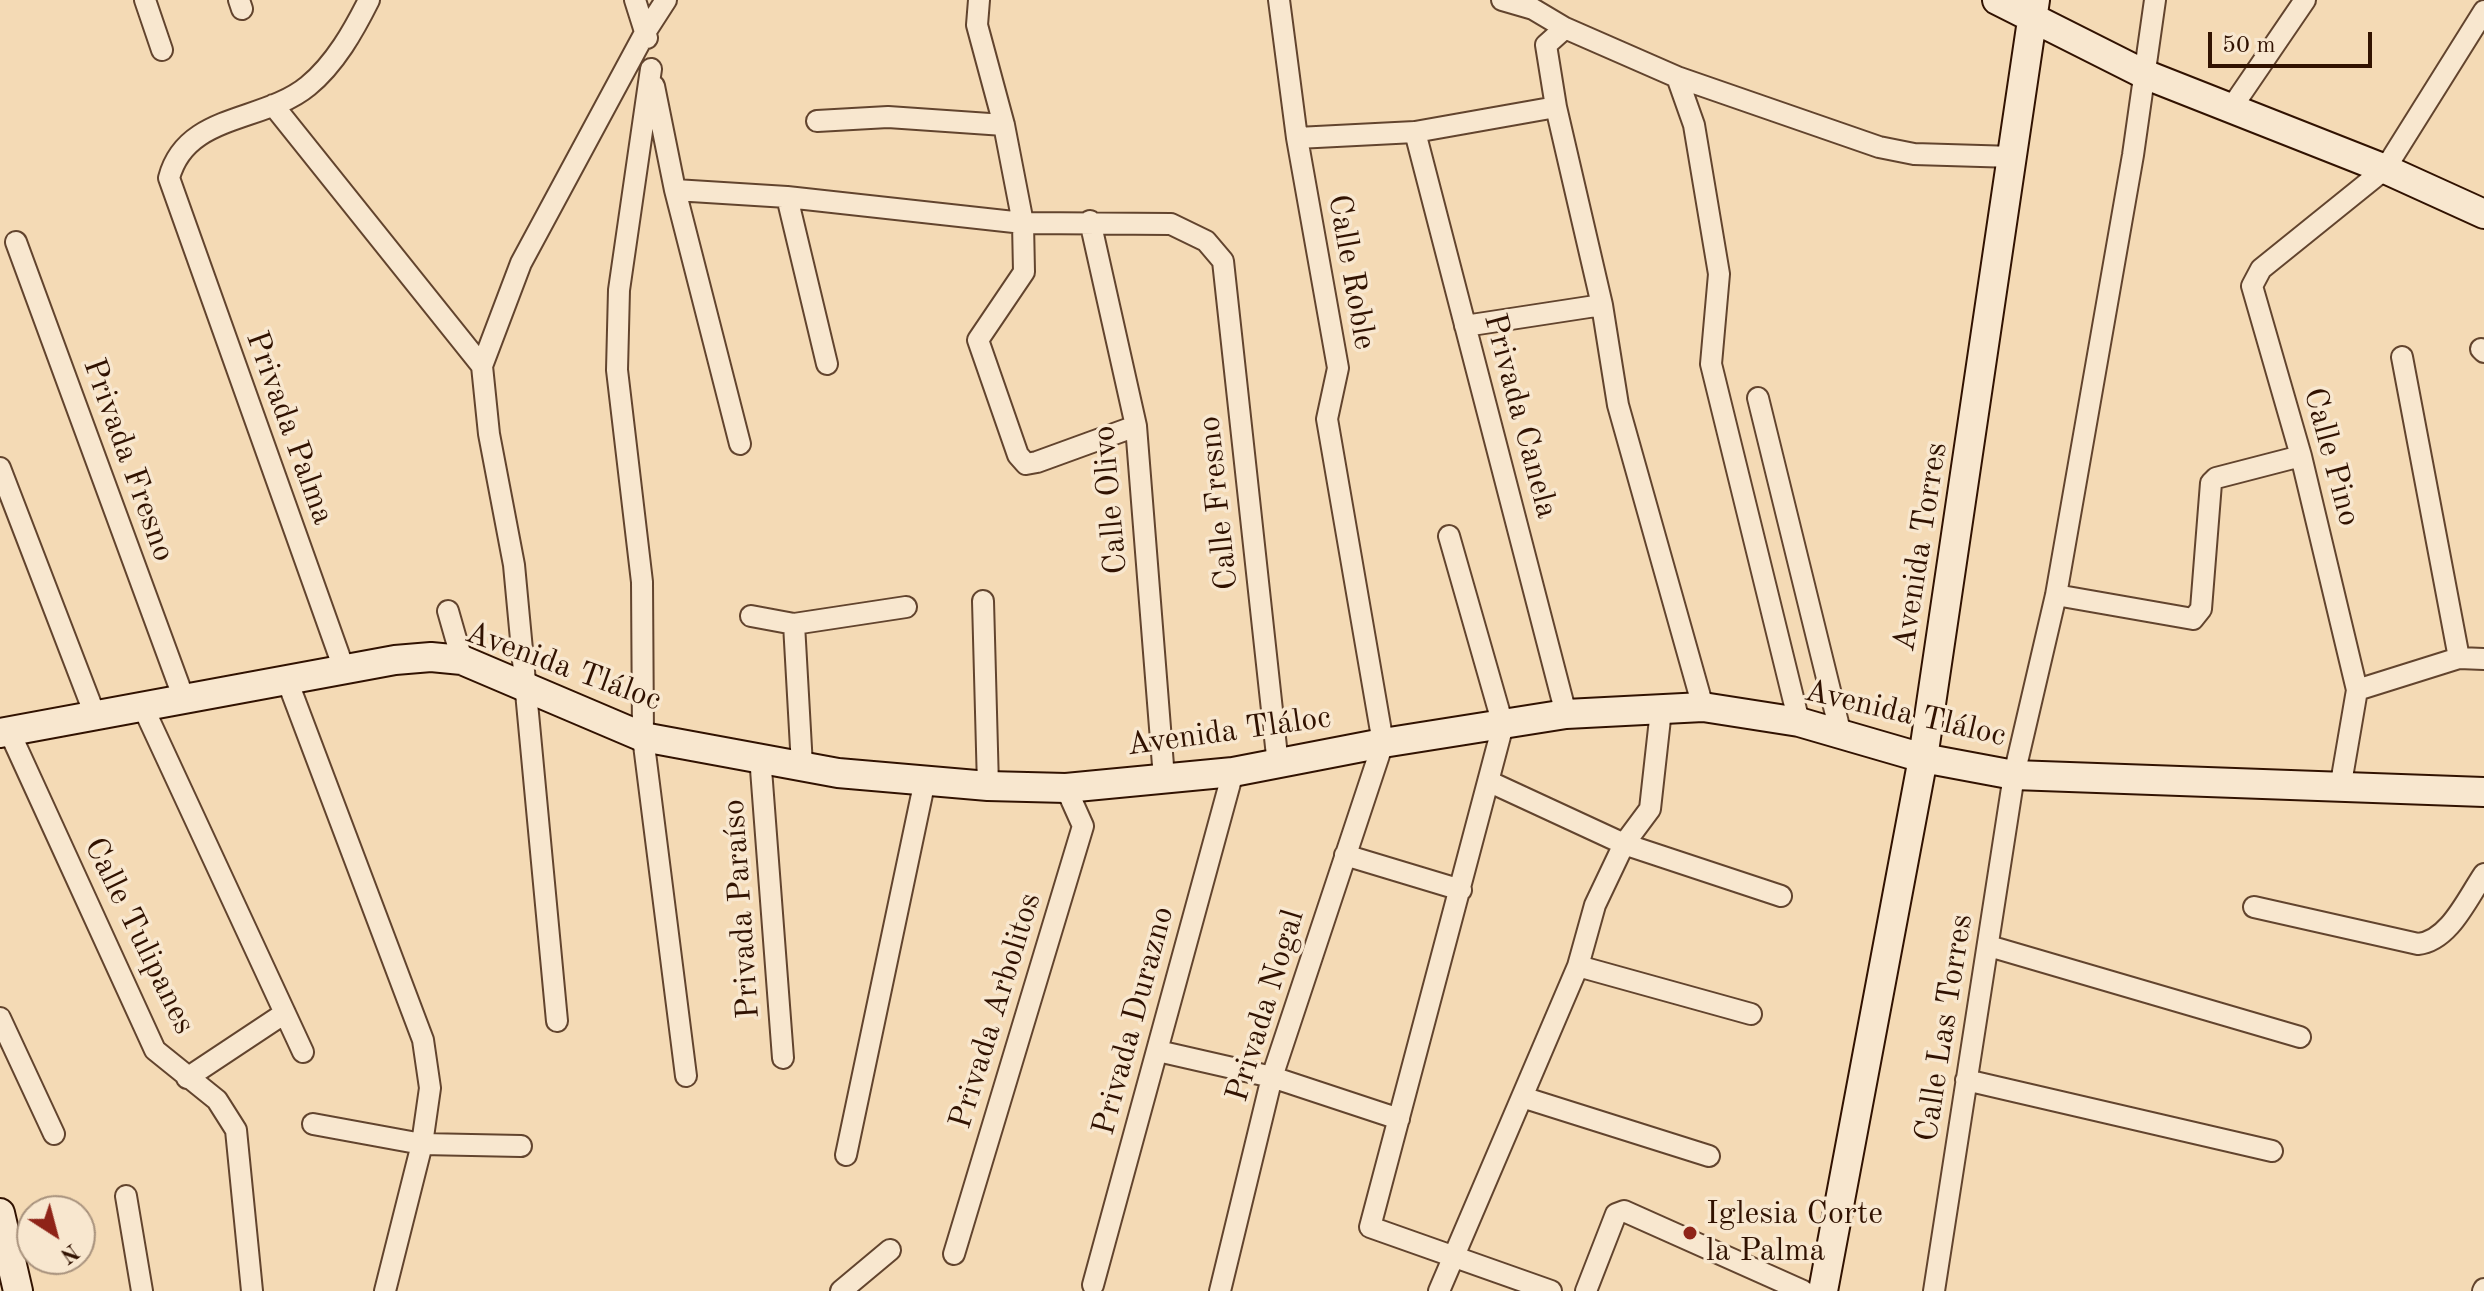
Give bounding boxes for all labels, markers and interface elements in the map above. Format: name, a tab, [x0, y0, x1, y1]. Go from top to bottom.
scale bar	[2212, 16, 2376, 66]
text: 50 m	[2222, 34, 2276, 58]
street label: Calle Roble	[1318, 191, 1384, 353]
street label: Privada Canela	[1474, 309, 1566, 523]
street label: Privada Palma	[236, 326, 342, 530]
street label: Privada Fresno	[73, 353, 183, 567]
street label: Calle Pino	[2294, 384, 2368, 530]
street label: Calle Fresno	[1191, 414, 1247, 592]
street label: Calle Olivo	[1085, 424, 1137, 576]
street label: Avenida Torres	[1886, 440, 1956, 654]
street label: Avenida Tláloc	[460, 614, 666, 720]
street label: Avenida Tláloc	[1800, 672, 2010, 756]
street label: Avenida Tláloc	[1124, 699, 1334, 765]
street label: Privada Paraíso	[715, 798, 769, 1020]
street label: Calle Tulipanes	[75, 832, 203, 1040]
street label: Privada Arbolitos	[942, 888, 1050, 1134]
street label: Privada Durazno	[1085, 903, 1183, 1139]
street label: Privada Nogal	[1219, 905, 1313, 1107]
street label: Calle Las Torres	[1908, 912, 1982, 1144]
north arrow	[16, 1195, 96, 1275]
place label: Iglesia Corte la Palma	[1706, 1196, 1883, 1271]
marker: Iglesia Corte la Palma	[1681, 1224, 1699, 1242]
text: N	[56, 1239, 82, 1267]

